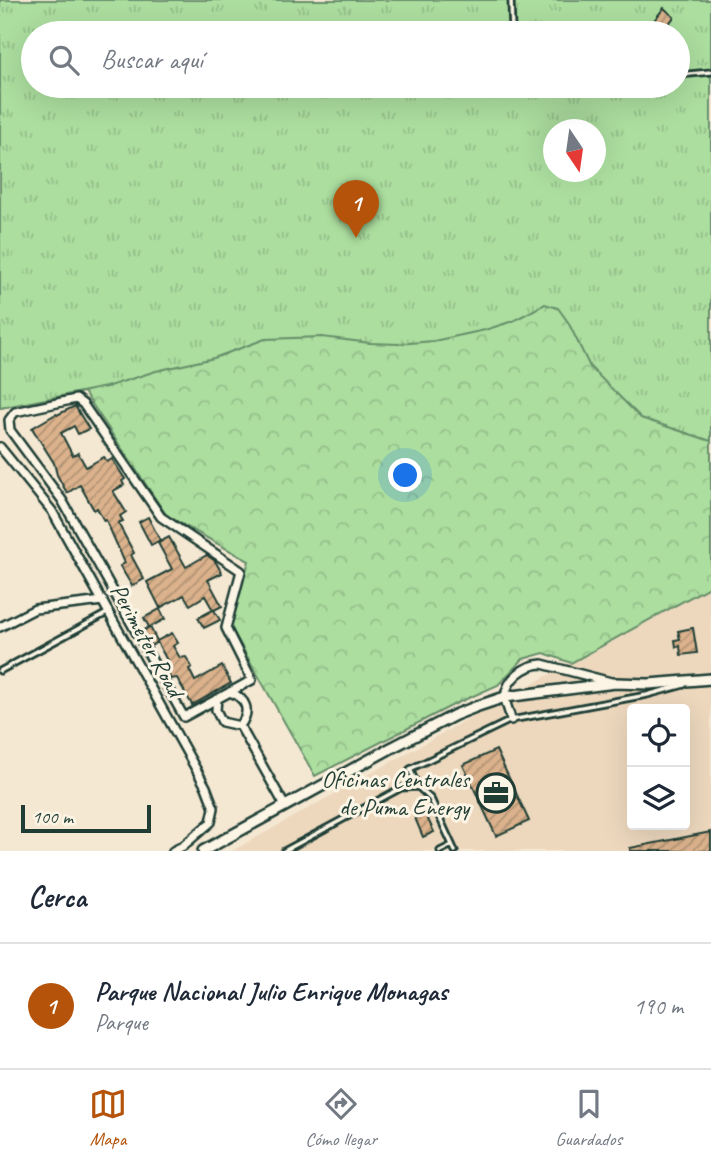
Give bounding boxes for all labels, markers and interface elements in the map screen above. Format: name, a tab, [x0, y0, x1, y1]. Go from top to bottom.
search box	[21, 21, 690, 98]
icon: search	[45, 41, 83, 79]
text: Buscar aquí	[101, 43, 203, 76]
north arrow	[543, 119, 606, 182]
pin: 1	[333, 180, 379, 238]
your location	[388, 458, 422, 492]
street label: Perimeter Road	[104, 578, 192, 705]
map controls	[627, 704, 690, 830]
button: locate	[627, 704, 690, 767]
place label: Oficinas Centrales de Puma Energy	[322, 764, 471, 822]
button: layers	[627, 767, 690, 830]
office icon: Oficinas Centrales de Puma Energy	[475, 772, 517, 814]
scale bar	[21, 802, 150, 834]
text: 100 m	[32, 805, 73, 829]
text: Cerca	[28, 878, 86, 916]
text: Parque Nacional Julio Enrique Monagas	[95, 975, 447, 1008]
text: 1	[46, 992, 56, 1021]
text: 190 m	[634, 992, 683, 1021]
text: Parque	[95, 1008, 148, 1037]
tab: Mapa	[89, 1085, 127, 1151]
tab: Cómo llegar	[305, 1085, 377, 1151]
tab: Guardados	[555, 1085, 622, 1151]

